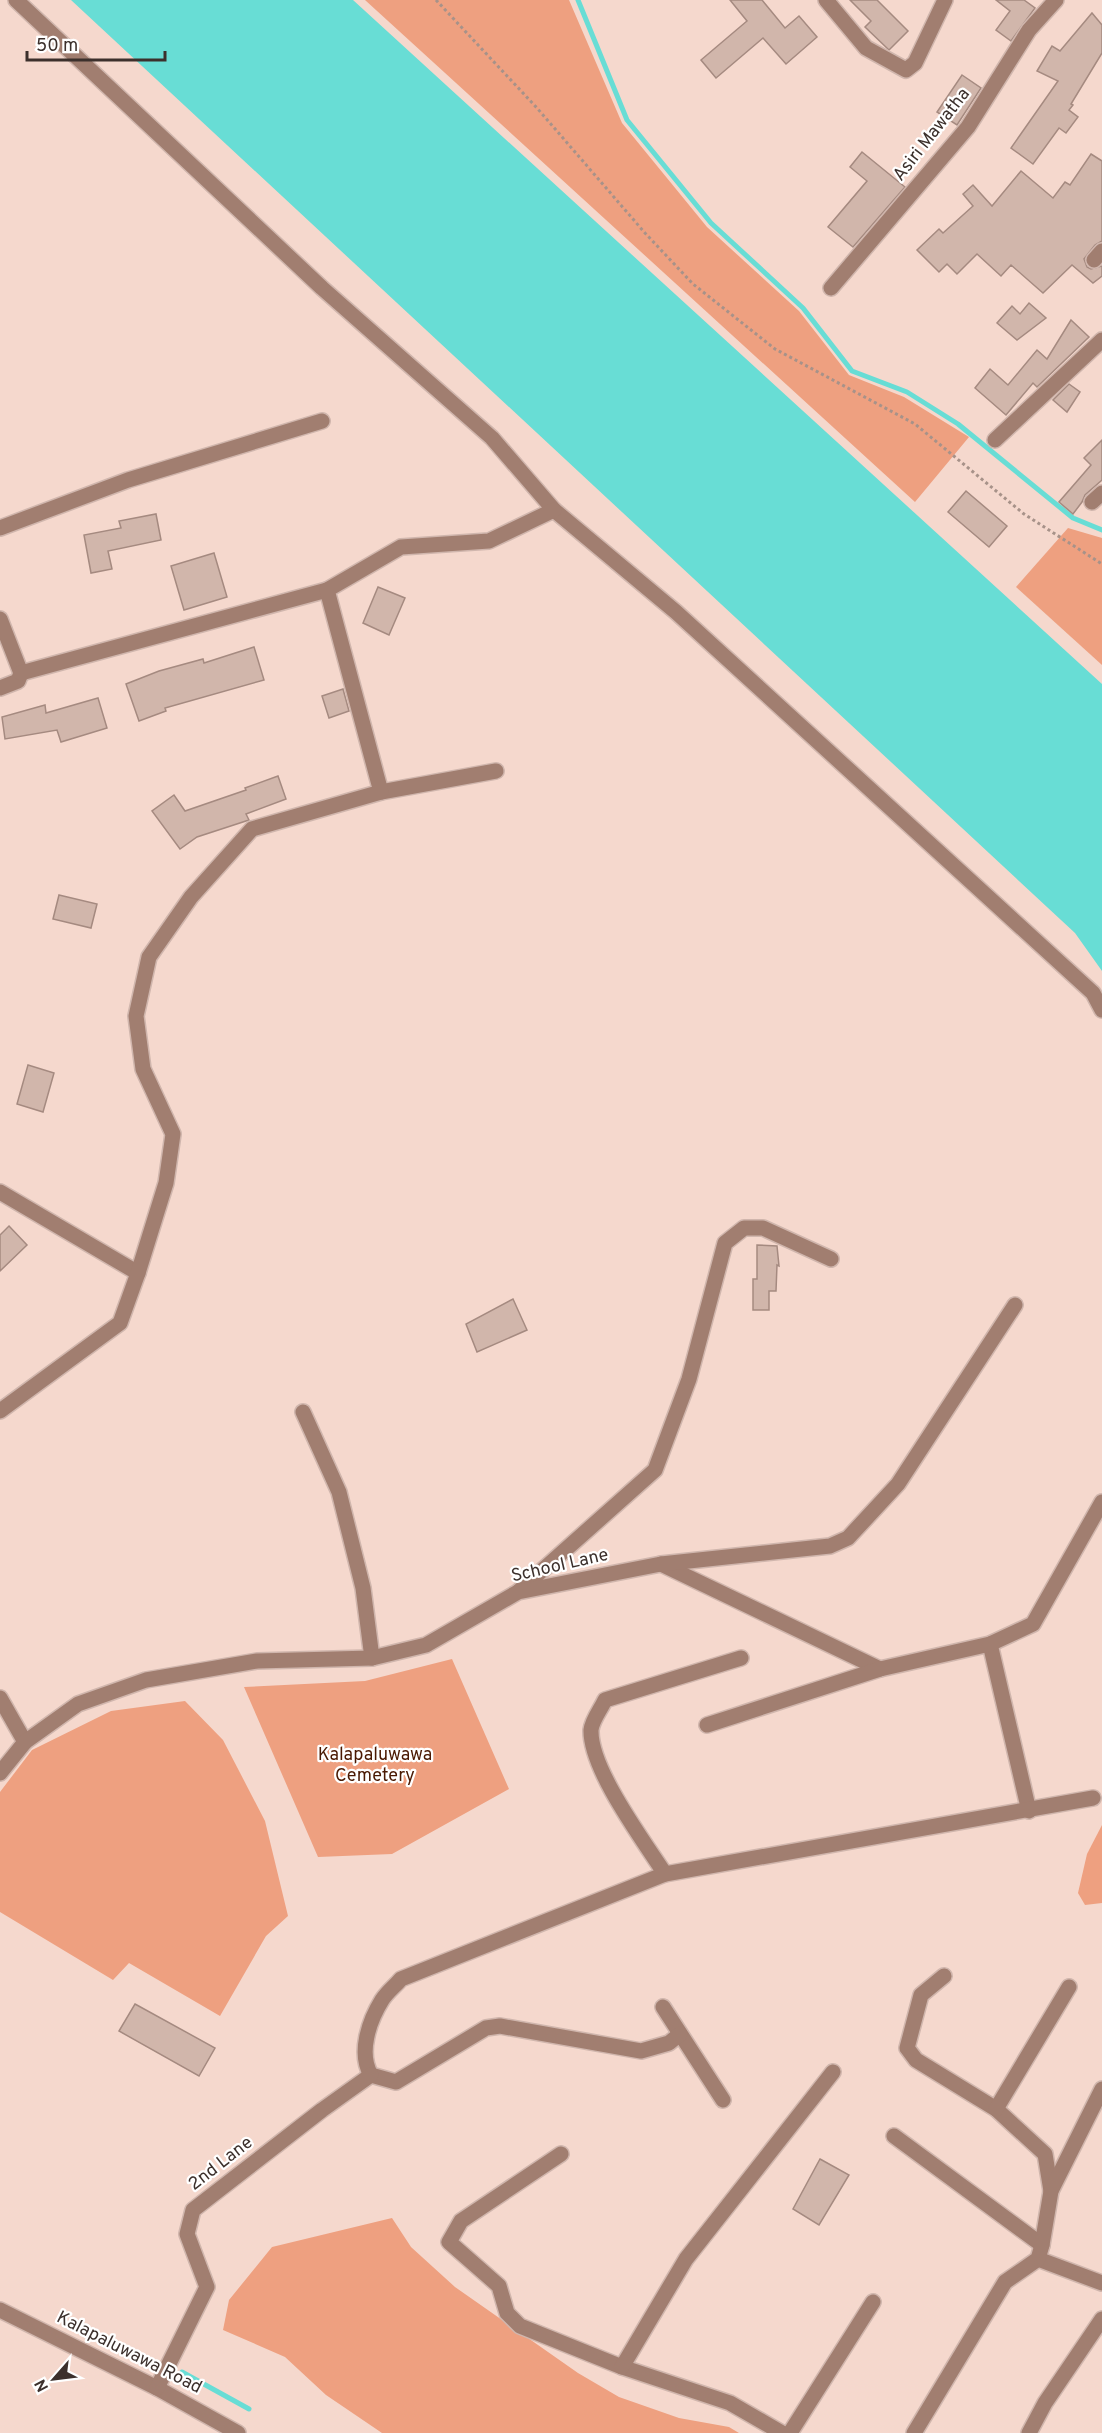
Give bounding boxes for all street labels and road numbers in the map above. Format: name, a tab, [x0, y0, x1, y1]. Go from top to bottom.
street label: Asiri Mawatha	[888, 84, 976, 186]
street label: School Lane	[509, 1544, 611, 1588]
street label: 2nd Lane	[184, 2132, 258, 2196]
street label: Kalapaluwawa Road	[52, 2306, 206, 2400]

